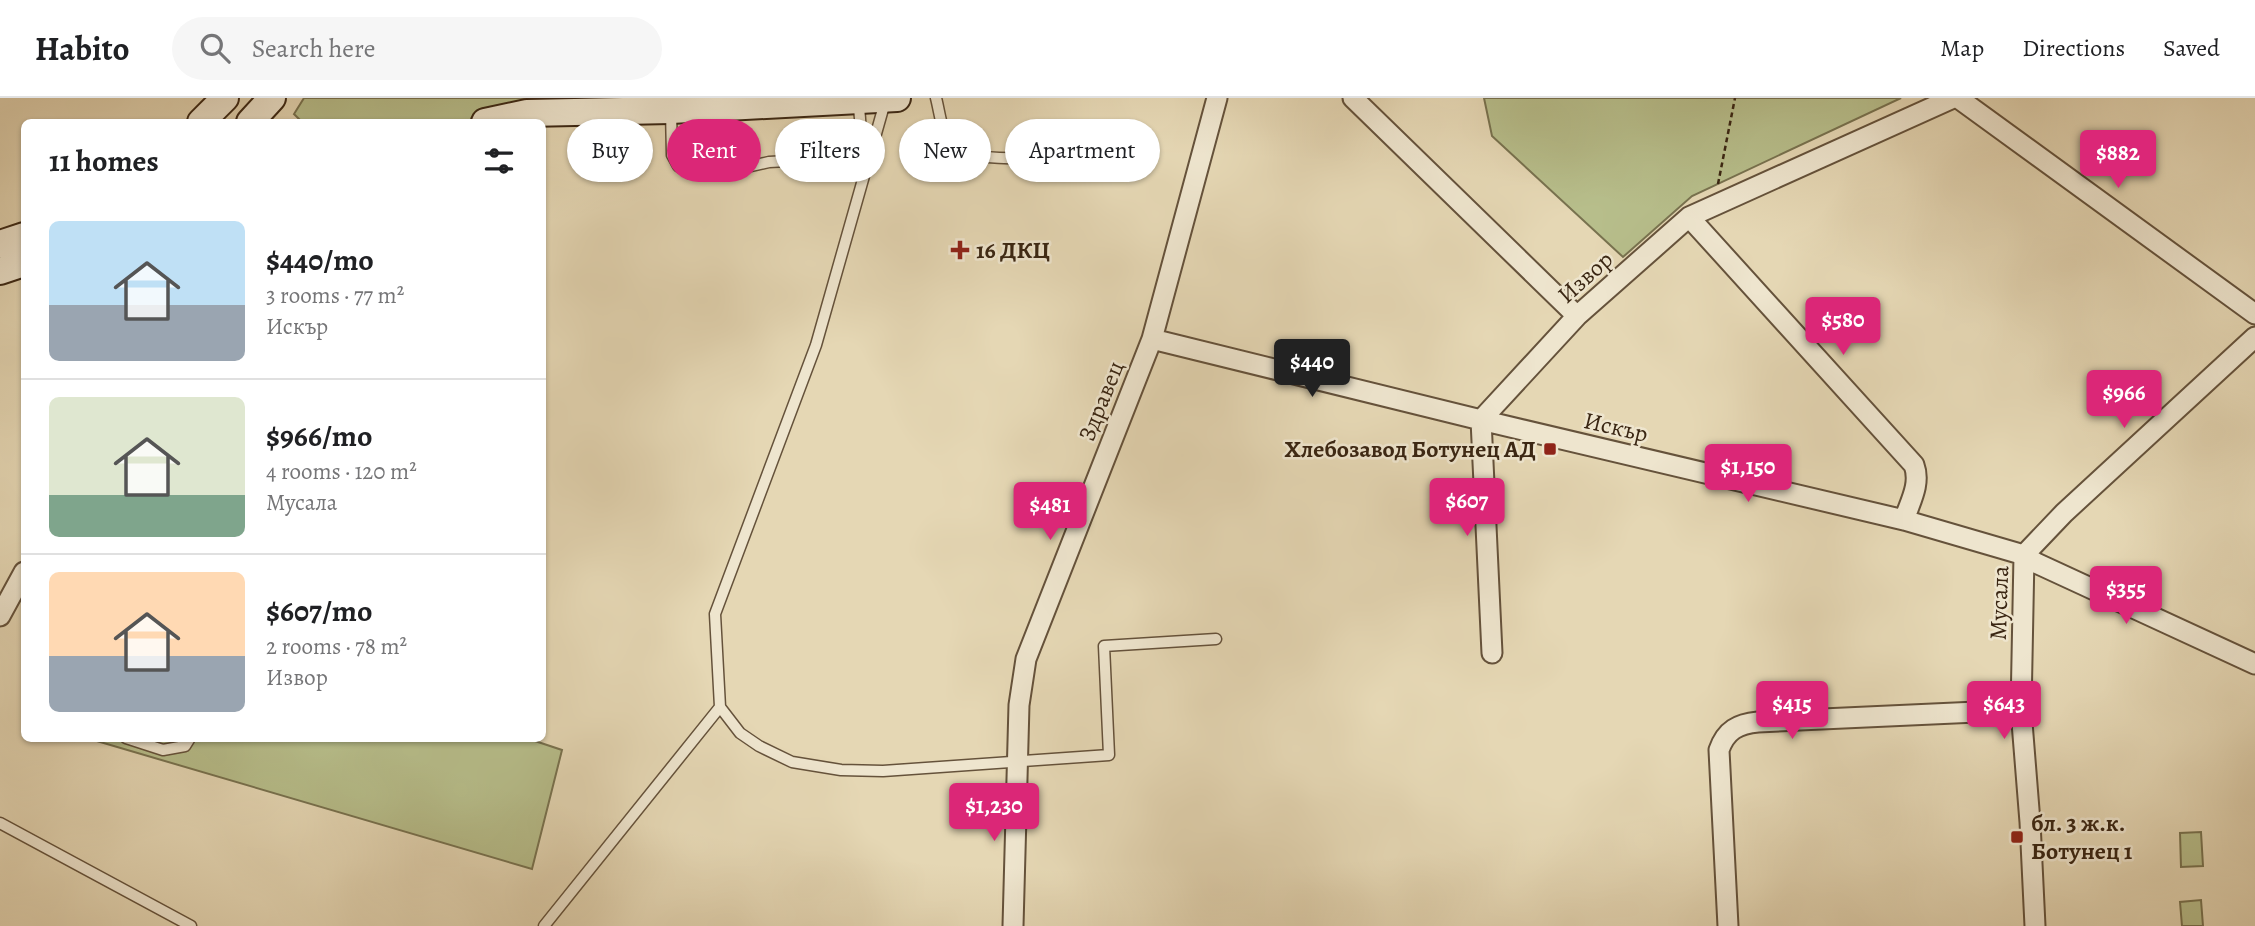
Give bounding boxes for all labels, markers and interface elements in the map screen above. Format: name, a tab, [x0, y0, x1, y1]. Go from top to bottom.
search box	[172, 17, 662, 80]
text: Habito	[35, 26, 130, 71]
icon: search	[196, 29, 234, 67]
text: Search here	[252, 31, 375, 66]
text: Map	[1940, 32, 1984, 64]
text: Directions	[2022, 32, 2125, 64]
text: Saved	[2163, 32, 2220, 64]
chip: Buy	[567, 119, 653, 182]
chip: Rent	[667, 119, 761, 182]
chip: Filters	[775, 119, 885, 182]
chip: New	[899, 119, 991, 182]
chip: Apartment	[1005, 119, 1160, 182]
pin: $882	[2077, 130, 2159, 190]
text: $882	[2096, 137, 2140, 168]
text: 11 homes	[49, 141, 159, 181]
icon: filters	[480, 142, 518, 180]
place label: 16 ДКЦ	[976, 234, 1050, 266]
text: $440/mo	[266, 240, 374, 280]
marker: 16 ДКЦ	[950, 240, 970, 260]
street label: Извор	[1550, 244, 1620, 310]
icon: home	[105, 249, 189, 333]
text: 3 rooms · 77 m²	[266, 280, 404, 311]
pin: $580	[1802, 298, 1884, 357]
text: $580	[1821, 304, 1865, 335]
text: Искър	[266, 311, 328, 342]
pin: $440	[1271, 340, 1353, 399]
text: $440	[1290, 346, 1334, 377]
street label: Здравец	[1070, 356, 1132, 446]
pin: $966	[2083, 370, 2165, 430]
text: $966	[2103, 377, 2145, 408]
street label: Искър	[1581, 404, 1651, 450]
text: $966/mo	[266, 416, 372, 456]
icon: home	[105, 425, 189, 509]
place label: Хлебозавод Ботунец АД	[1285, 433, 1536, 465]
marker: Хлебозавод Ботунец АД	[1542, 441, 1558, 457]
pin: $1,150	[1691, 444, 1805, 504]
text: $1,150	[1721, 451, 1775, 482]
text: 4 rooms · 120 m²	[266, 456, 417, 487]
pin: $607	[1426, 478, 1508, 538]
pin: $481	[1009, 482, 1091, 542]
text: $607	[1446, 485, 1488, 516]
text: Мусала	[266, 487, 337, 518]
text: $481	[1030, 489, 1070, 520]
street label: Мусала	[1982, 565, 2016, 641]
pin: $355	[2085, 566, 2167, 626]
text: $355	[2106, 573, 2146, 604]
text: $607/mo	[266, 591, 372, 631]
icon: home	[105, 600, 189, 684]
text: 2 rooms · 78 m²	[266, 631, 407, 662]
text: Извор	[266, 662, 328, 693]
pin: $415	[1751, 682, 1833, 741]
pin: $643	[1963, 682, 2045, 741]
text: $415	[1772, 688, 1812, 719]
text: $643	[1983, 688, 2025, 719]
pin: $1,230	[937, 784, 1051, 843]
text: $1,230	[965, 790, 1023, 821]
place label: бл. 3 ж.к. Ботунец 1	[2031, 807, 2133, 867]
marker: бл. 3 ж.к. Ботунец 1	[2009, 829, 2025, 845]

